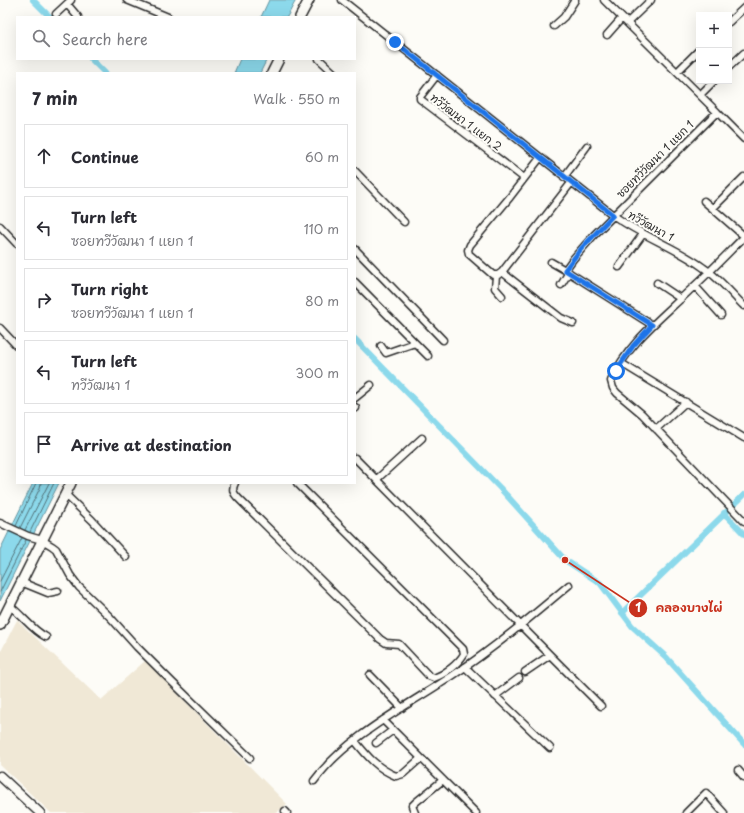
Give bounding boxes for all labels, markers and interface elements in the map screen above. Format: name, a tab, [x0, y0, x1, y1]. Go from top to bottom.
map controls	[696, 12, 732, 84]
button: +	[696, 12, 732, 48]
search box	[16, 16, 356, 60]
icon: search	[30, 27, 52, 49]
text: Search here	[62, 27, 148, 50]
route end	[386, 33, 404, 51]
button: −	[696, 48, 732, 84]
text: 7 min	[32, 85, 78, 111]
text: Walk · 550 m	[253, 89, 340, 108]
street label: ทวีวัฒนา 1 แยก 2	[427, 89, 506, 154]
street label: ซอยทวีวัฒนา 1 แยก 1	[612, 116, 697, 201]
icon: ahead	[33, 145, 55, 167]
text: Continue	[71, 145, 139, 168]
text: 60 m	[305, 147, 339, 166]
text: Turn left	[71, 205, 137, 228]
street label: ทวีวัฒนา 1	[625, 206, 677, 245]
icon: left	[33, 217, 55, 239]
text: 110 m	[304, 219, 339, 238]
text: ซอยทวีวัฒนา 1 แยก 1	[71, 231, 194, 250]
text: Turn right	[71, 277, 148, 300]
icon: right	[33, 289, 55, 311]
text: 80 m	[305, 291, 339, 310]
text: ซอยทวีวัฒนา 1 แยก 1	[71, 303, 194, 322]
text: Turn left	[71, 349, 137, 372]
icon: left	[33, 361, 55, 383]
route start	[607, 362, 625, 380]
text: 300 m	[295, 363, 339, 382]
text: ทวีวัฒนา 1	[71, 375, 130, 394]
icon: arrive	[33, 433, 55, 455]
text: Arrive at destination	[71, 433, 232, 456]
callout: คลองบางไผ่	[628, 596, 730, 620]
text: 1	[635, 598, 641, 616]
text: คลองบางไผ่	[656, 598, 722, 616]

